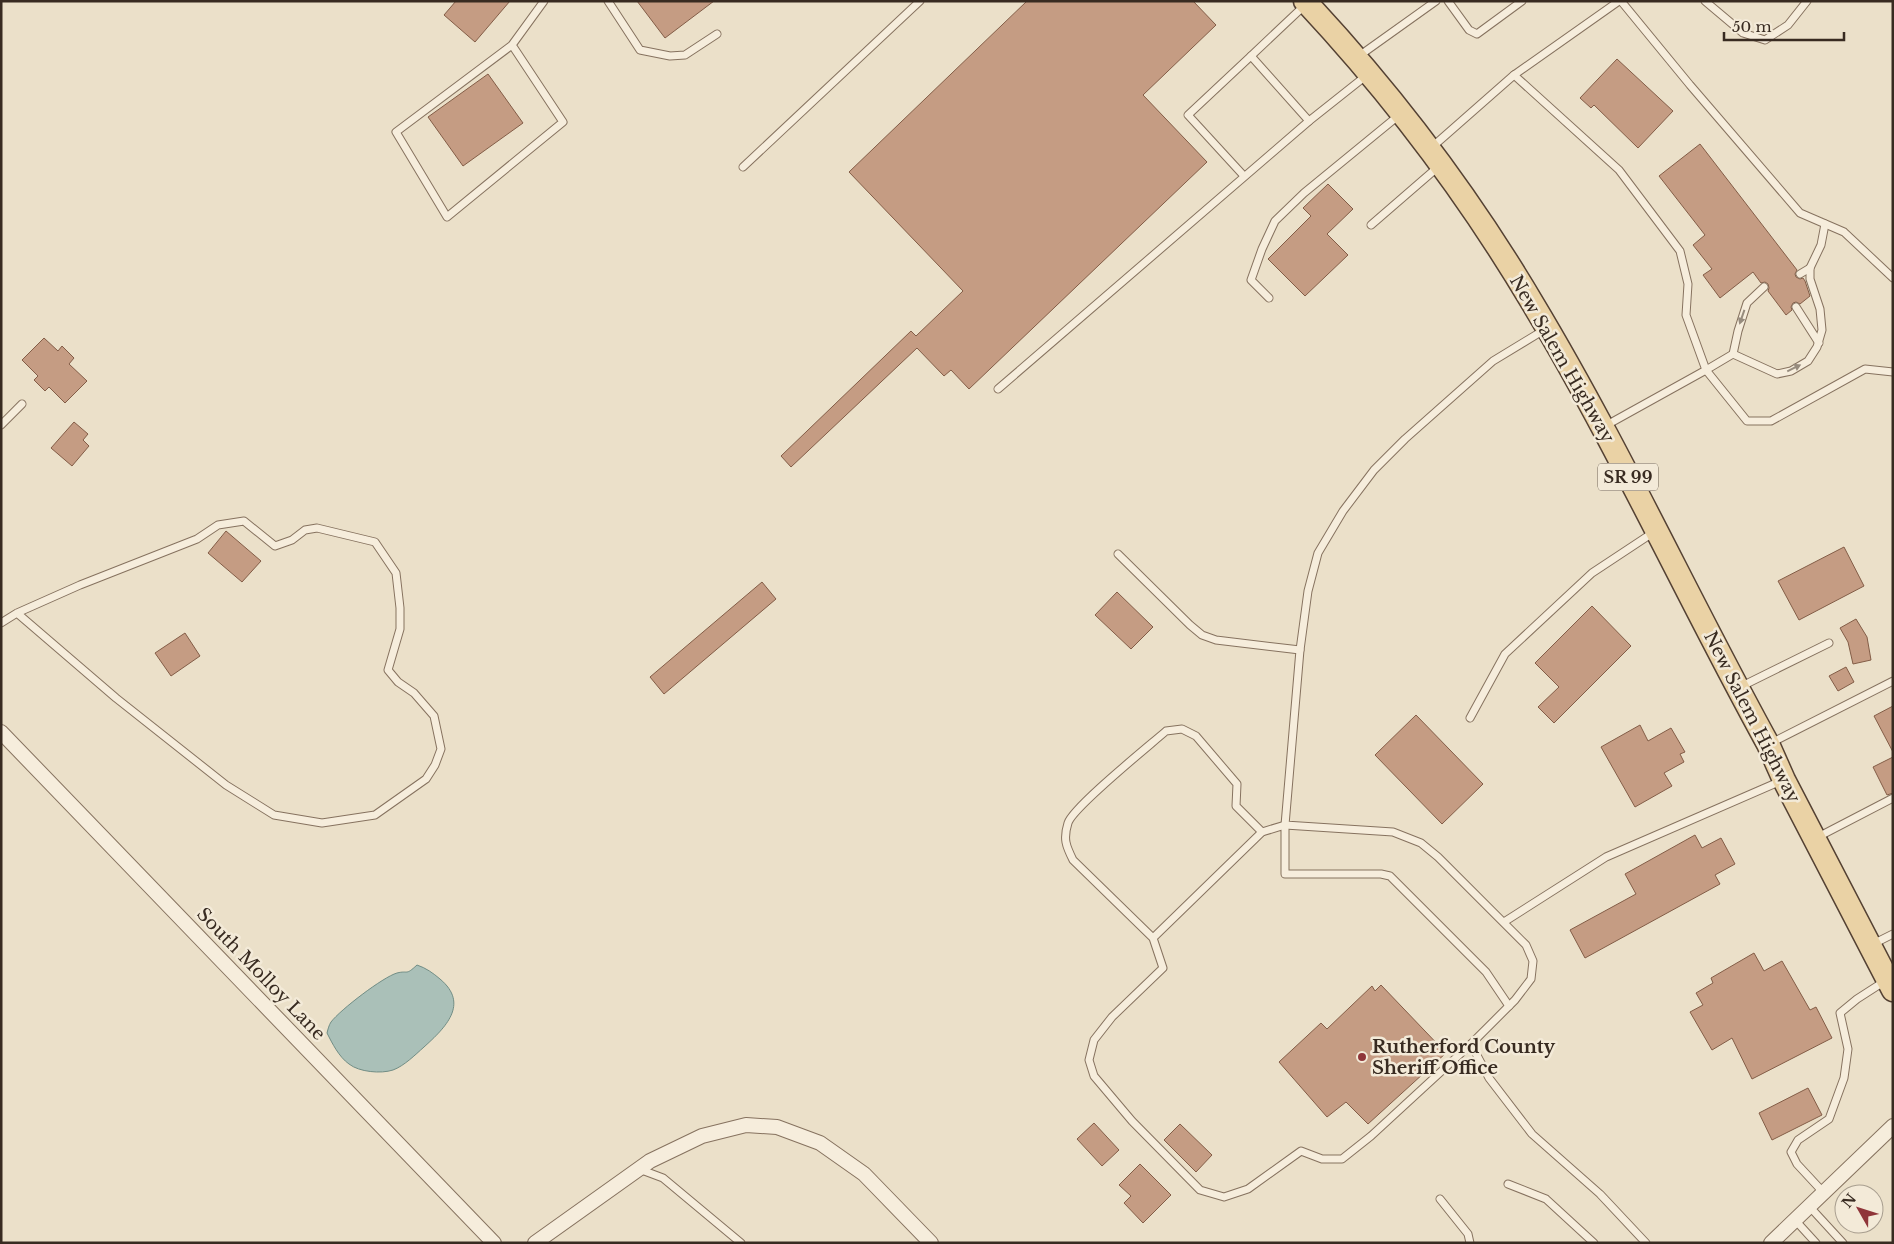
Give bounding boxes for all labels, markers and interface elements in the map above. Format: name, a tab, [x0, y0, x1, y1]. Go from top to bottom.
scale bar	[1724, 10, 1844, 42]
text: 50 m	[1732, 17, 1772, 36]
street label: New Salem Highway	[1505, 271, 1619, 447]
one-way arrow	[1738, 310, 1746, 325]
one-way arrow	[1787, 364, 1801, 372]
road number: SR 99	[1598, 464, 1658, 491]
street label: New Salem Highway	[1699, 627, 1805, 807]
street label: South Molloy Lane	[192, 903, 330, 1045]
place label: Rutherford County Sheriff Office	[1372, 1036, 1556, 1079]
marker: Rutherford County Sheriff Office	[1356, 1051, 1368, 1063]
north arrow	[1834, 1184, 1884, 1234]
text: N	[1838, 1190, 1860, 1212]

